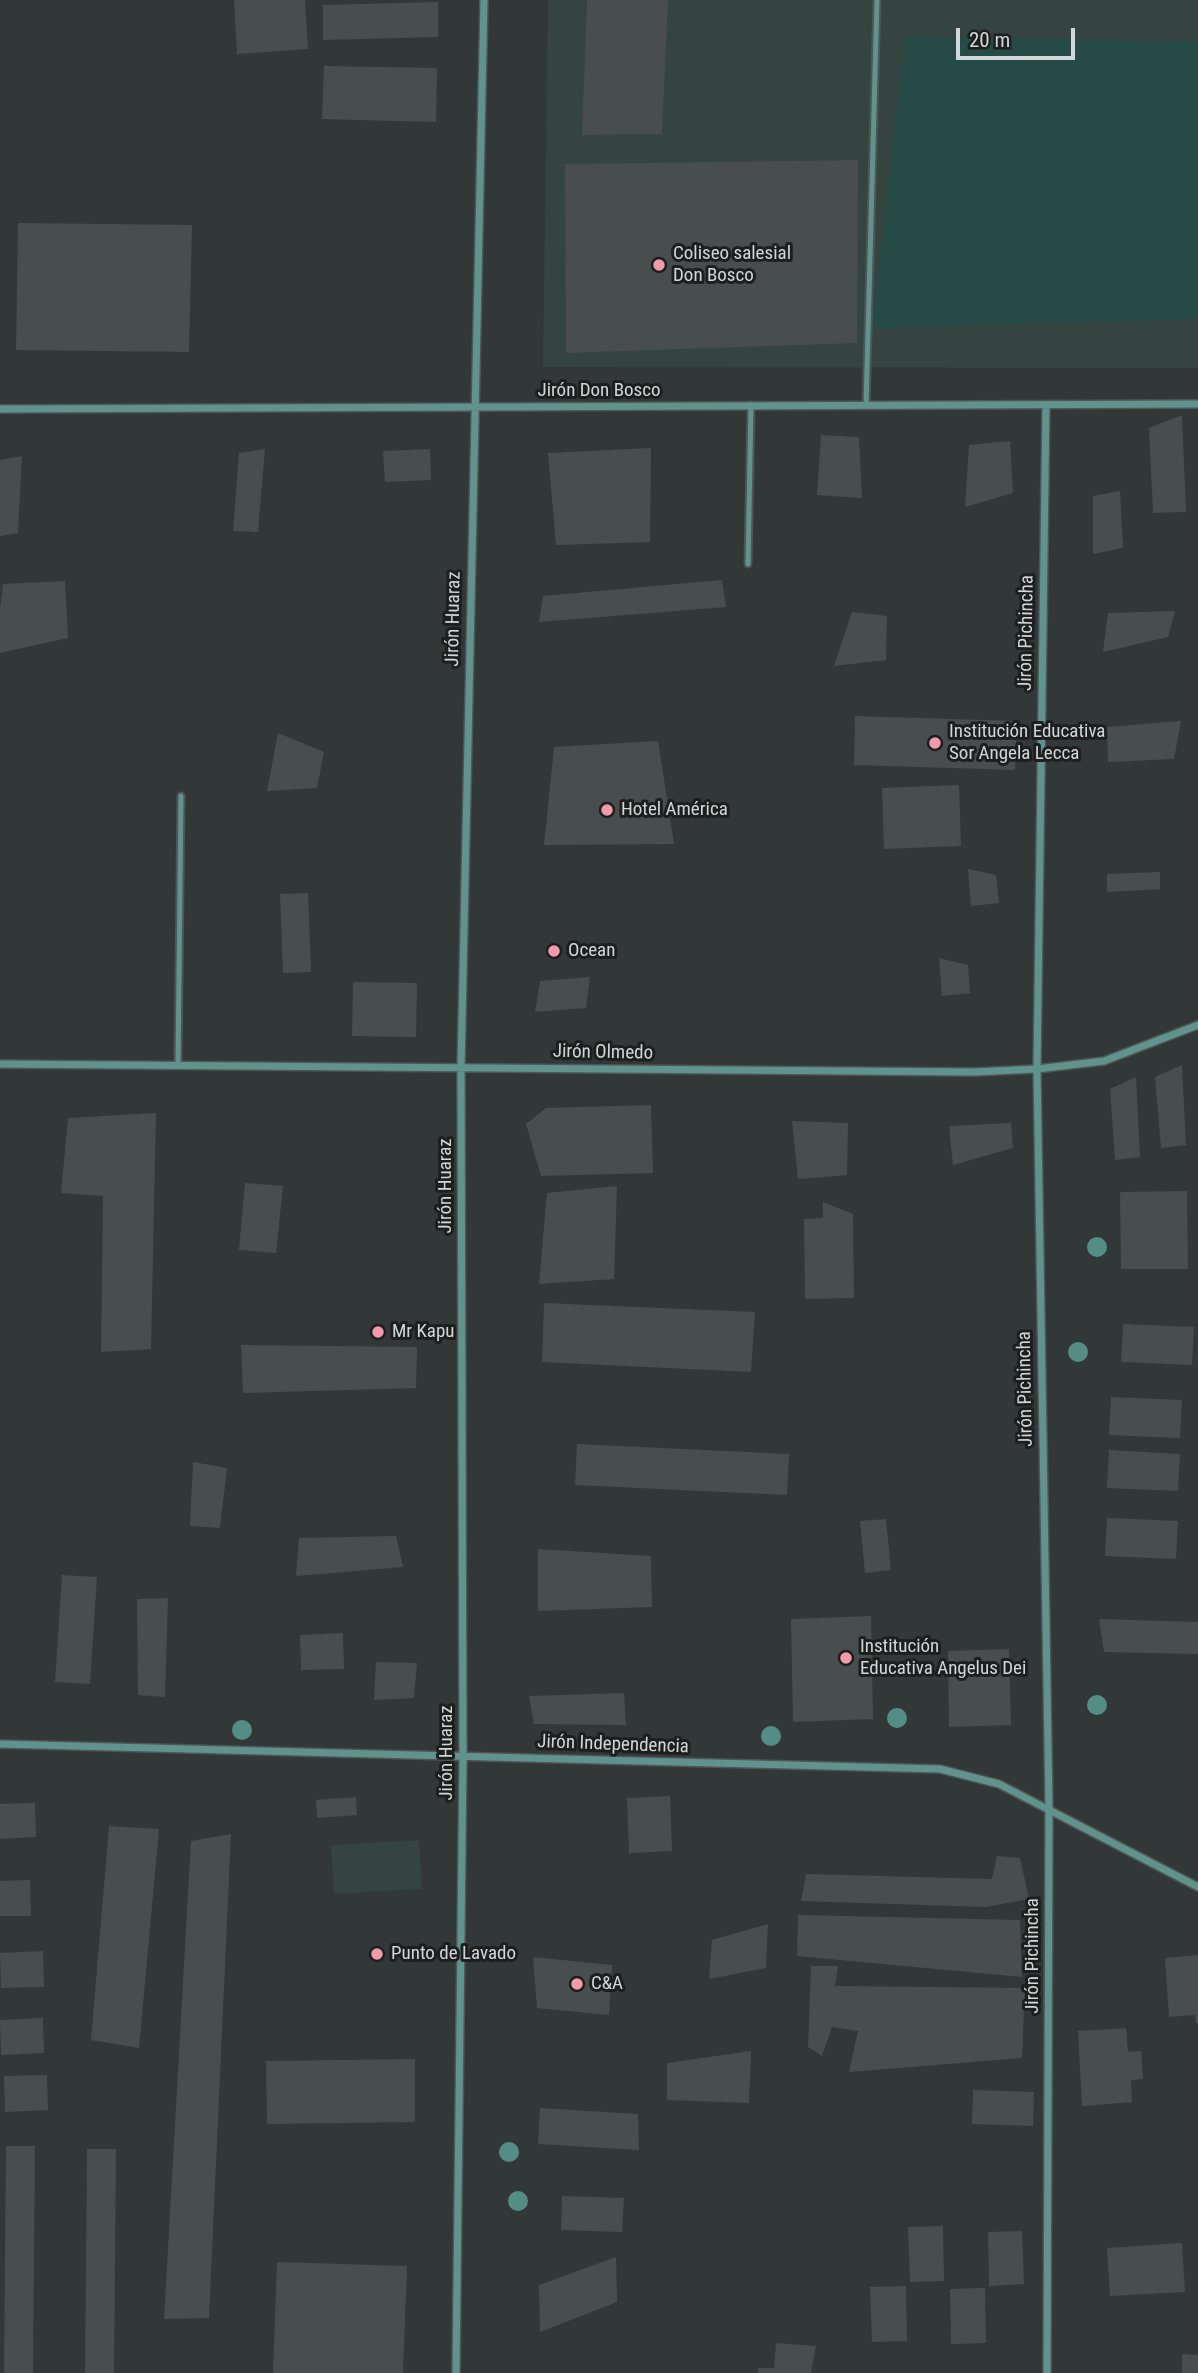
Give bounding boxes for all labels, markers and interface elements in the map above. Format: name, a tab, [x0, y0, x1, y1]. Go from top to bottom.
scale bar	[960, 14, 1079, 58]
text: 20 m	[969, 28, 1010, 52]
place label: Coliseo salesial Don Bosco	[673, 243, 791, 287]
marker: Coliseo salesial Don Bosco	[651, 257, 667, 273]
street label: Jirón Don Bosco	[537, 380, 661, 402]
street label: Jirón Huaraz	[442, 571, 466, 667]
street label: Jirón Pichincha	[1015, 575, 1039, 691]
place label: Institución Educativa Sor Angela Lecca	[949, 721, 1105, 765]
marker: Institución Educativa Sor Angela Lecca	[927, 735, 943, 751]
place label: Hotel América	[621, 799, 728, 821]
marker: Hotel América	[599, 802, 615, 818]
place label: Ocean	[568, 940, 615, 962]
marker: Ocean	[546, 943, 562, 959]
street label: Jirón Olmedo	[553, 1041, 653, 1065]
street label: Jirón Huaraz	[435, 1138, 457, 1234]
place label: Mr Kapu	[392, 1321, 455, 1343]
marker: Mr Kapu	[370, 1324, 386, 1340]
street label: Jirón Pichincha	[1014, 1331, 1038, 1447]
place label: Institución Educativa Angelus Dei	[860, 1636, 1026, 1680]
marker: Institución Educativa Angelus Dei	[838, 1650, 854, 1666]
street label: Jirón Huaraz	[436, 1705, 458, 1801]
street label: Jirón Independencia	[537, 1731, 689, 1759]
street label: Jirón Pichincha	[1022, 1898, 1044, 2014]
place label: Punto de Lavado	[391, 1943, 516, 1965]
marker: Punto de Lavado	[369, 1946, 385, 1962]
place label: C&A	[591, 1973, 623, 1995]
marker: C&A	[569, 1976, 585, 1992]

